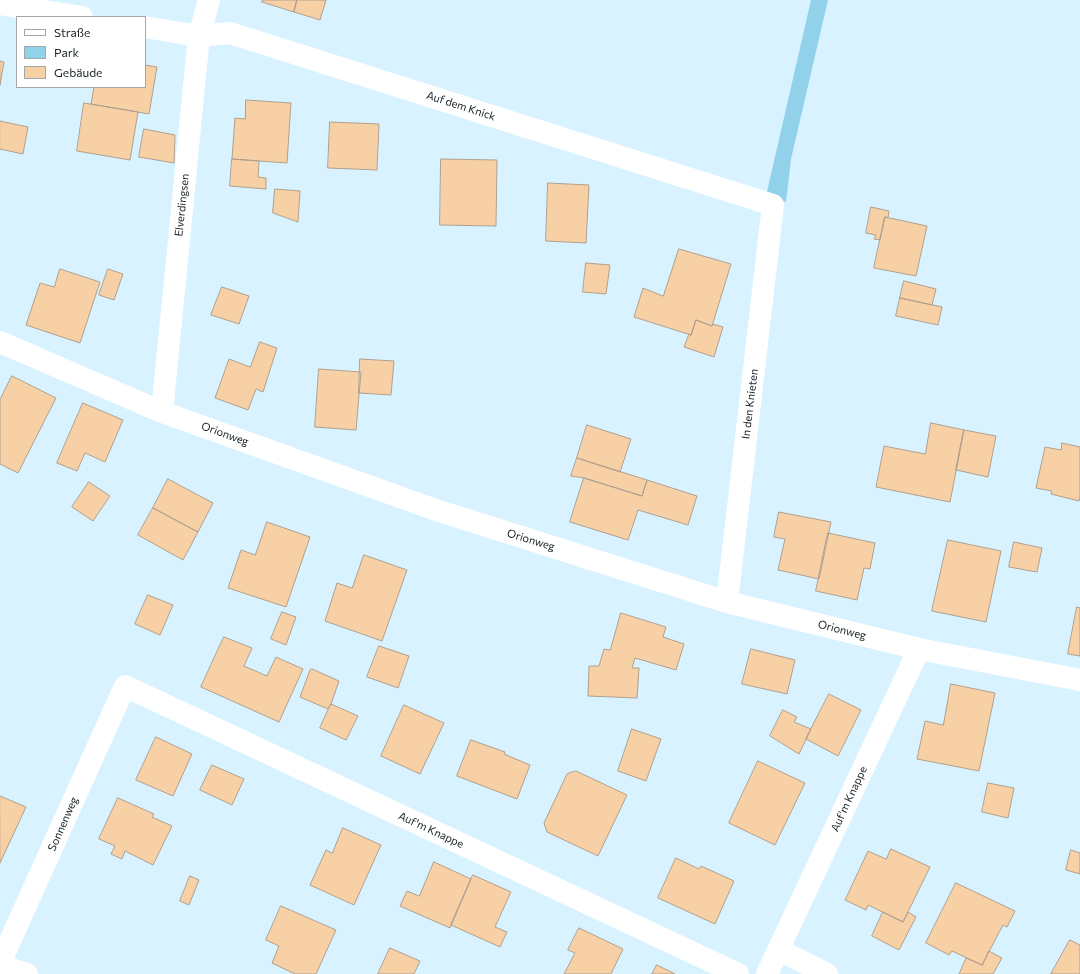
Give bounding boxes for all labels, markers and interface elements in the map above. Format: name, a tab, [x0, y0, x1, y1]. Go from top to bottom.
legend	[16, 16, 146, 88]
text: Straße	[54, 25, 90, 39]
text: Park	[54, 45, 79, 59]
text: Gebäude	[54, 65, 102, 79]
street label: Auf dem Knick	[425, 89, 497, 123]
street label: Elverdingsen	[172, 173, 192, 237]
street label: In den Knieten	[739, 368, 761, 440]
street label: Orionweg	[200, 419, 250, 449]
street label: Orionweg	[505, 526, 557, 554]
street label: Orionweg	[816, 618, 868, 642]
street label: Auf'm Knappe	[828, 764, 870, 834]
street label: Sonnenweg	[45, 795, 81, 853]
street label: Auf'm Knappe	[396, 809, 466, 851]

